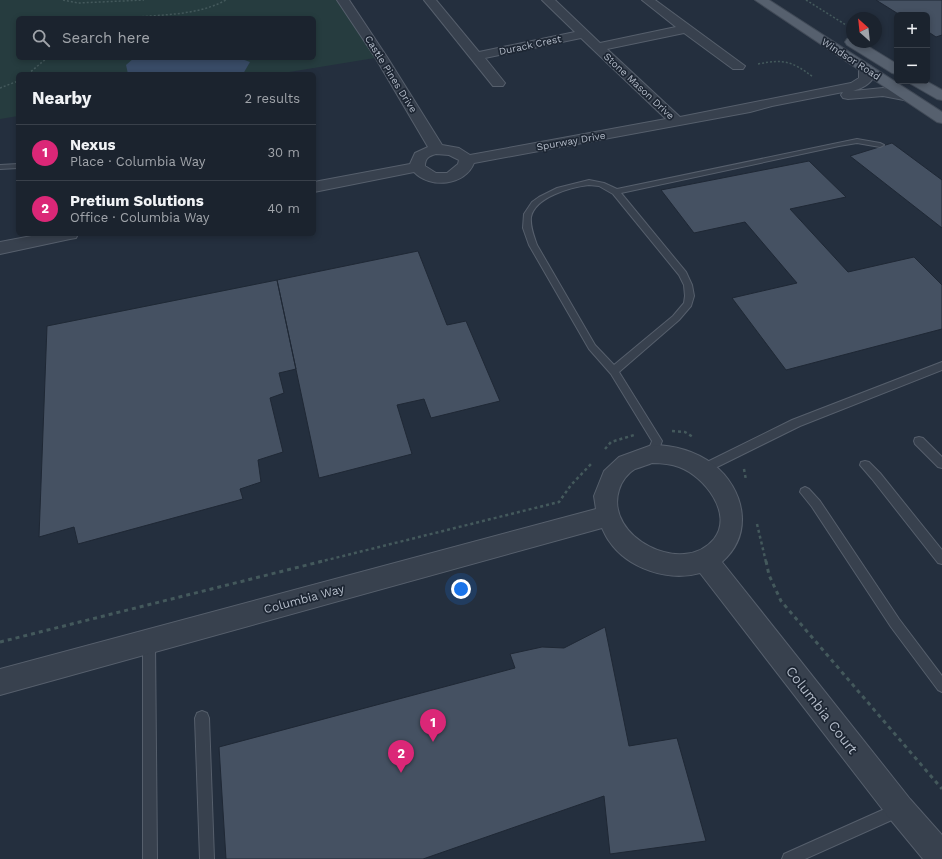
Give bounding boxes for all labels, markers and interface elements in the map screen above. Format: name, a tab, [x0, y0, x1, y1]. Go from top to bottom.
north arrow	[846, 12, 882, 48]
map controls	[894, 12, 930, 84]
button: +	[894, 12, 930, 48]
search box	[16, 16, 316, 60]
icon: search	[30, 27, 52, 49]
text: Search here	[62, 29, 150, 47]
street label: Durack Crest	[498, 33, 563, 57]
street label: Castle Pines Drive	[363, 34, 419, 115]
street label: Windsor Road	[820, 36, 882, 82]
button: −	[894, 48, 930, 84]
street label: Stone Mason Drive	[602, 51, 677, 121]
text: Nearby	[32, 88, 91, 108]
text: 2 results	[245, 91, 300, 106]
street label: Spurway Drive	[536, 129, 606, 152]
text: Nexus	[70, 136, 115, 154]
text: 1	[42, 145, 48, 160]
text: 30 m	[268, 145, 300, 160]
text: Place · Columbia Way	[70, 154, 205, 169]
text: Pretium Solutions	[70, 192, 204, 210]
text: 2	[41, 201, 49, 216]
text: 40 m	[267, 201, 300, 216]
text: Office · Columbia Way	[70, 210, 210, 225]
your location	[451, 579, 471, 599]
street label: Columbia Way	[262, 581, 347, 616]
street label: Columbia Court	[783, 663, 861, 757]
pin: 1	[420, 709, 446, 742]
pin: 2	[388, 740, 414, 773]

